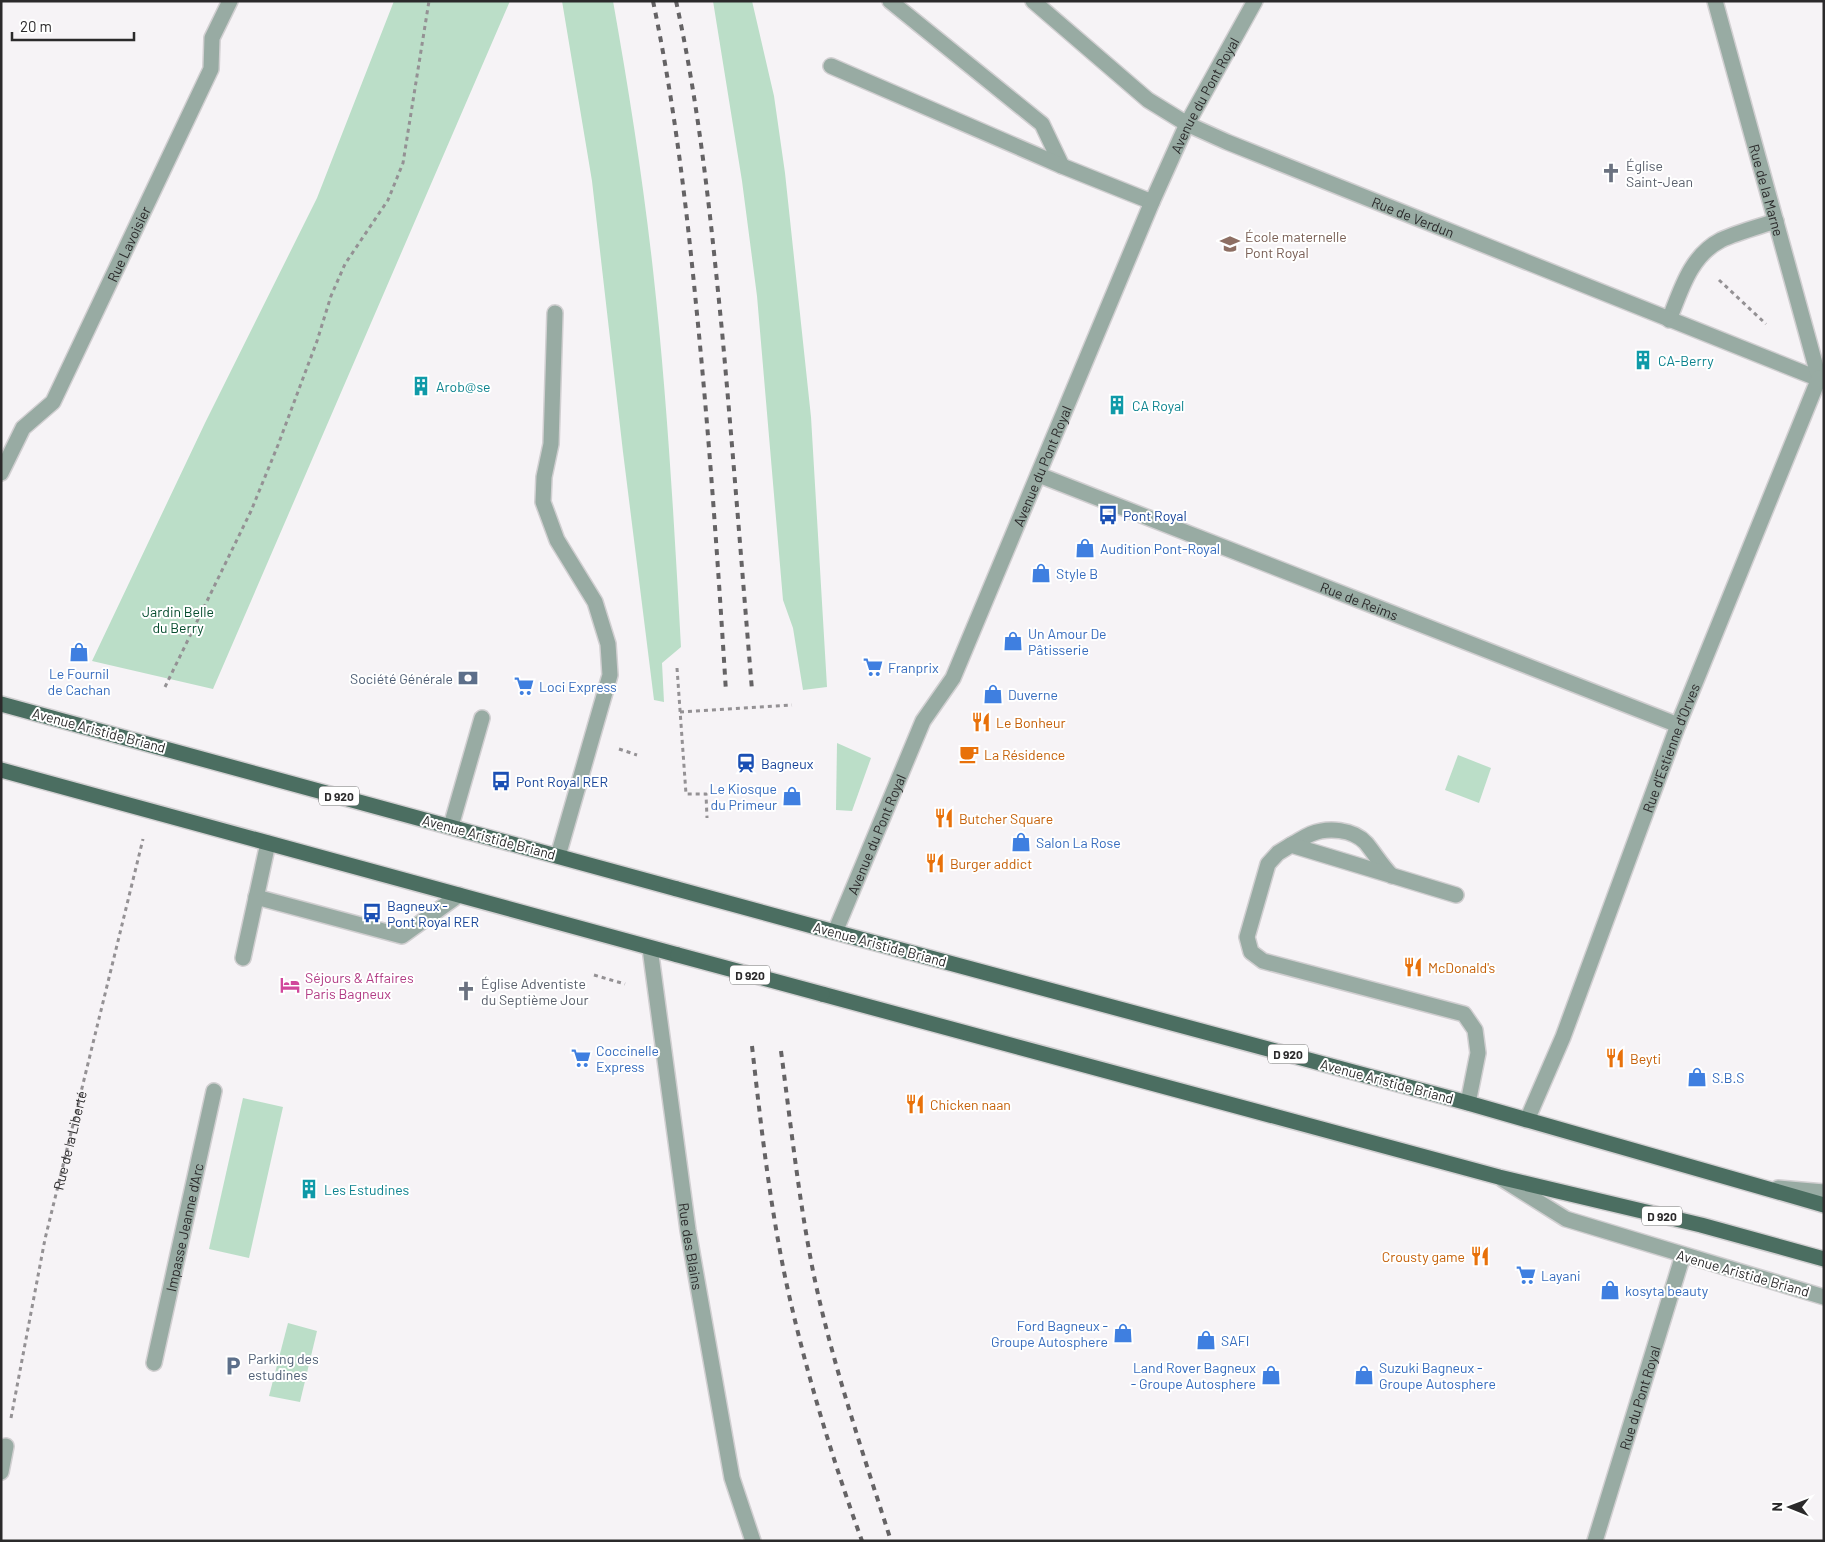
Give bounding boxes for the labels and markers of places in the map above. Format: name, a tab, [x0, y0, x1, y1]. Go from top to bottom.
place label: Église Saint-Jean	[1626, 157, 1693, 190]
church icon: Église Saint-Jean	[1600, 162, 1622, 184]
place label: École maternelle Pont Royal	[1245, 228, 1347, 261]
school or university icon: École maternelle Pont Royal	[1219, 233, 1241, 255]
building icon: CA-Berry	[1632, 349, 1654, 371]
place label: CA-Berry	[1658, 352, 1714, 369]
building icon: Arob@se	[410, 375, 432, 397]
place label: Arob@se	[436, 378, 491, 395]
building icon: CA Royal	[1106, 394, 1128, 416]
place label: CA Royal	[1132, 397, 1184, 414]
bus stop icon: Pont Royal	[1097, 504, 1119, 526]
place label: Pont Royal	[1123, 507, 1187, 524]
shop icon: Audition Pont-Royal	[1074, 537, 1096, 559]
place label: Audition Pont-Royal	[1100, 540, 1220, 557]
shop icon: Style B	[1030, 562, 1052, 584]
place label: Style B	[1056, 565, 1098, 582]
place label: Un Amour De Pâtisserie	[1028, 625, 1107, 658]
shop icon: Un Amour De Pâtisserie	[1002, 630, 1024, 652]
shop icon: Le Fournil de Cachan	[68, 641, 90, 663]
supermarket icon: Franprix	[862, 656, 884, 678]
place label: Franprix	[888, 659, 939, 676]
place label: Le Fournil de Cachan	[48, 665, 111, 698]
bank icon: Société Générale	[457, 667, 479, 689]
place label: Société Générale	[350, 670, 453, 687]
supermarket icon: Loci Express	[513, 675, 535, 697]
place label: Loci Express	[539, 678, 617, 695]
shop icon: Duverne	[982, 683, 1004, 705]
place label: Duverne	[1008, 686, 1058, 703]
restaurant icon: Le Bonheur	[970, 711, 992, 733]
place label: Le Bonheur	[996, 714, 1066, 731]
cafe icon: La Résidence	[958, 743, 980, 765]
place label: La Résidence	[984, 746, 1065, 763]
station icon: Bagneux	[735, 752, 757, 774]
place label: Bagneux	[761, 755, 814, 772]
bus stop icon: Pont Royal RER	[490, 770, 512, 792]
place label: Pont Royal RER	[516, 773, 608, 790]
place label: Le Kiosque du Primeur	[710, 780, 777, 813]
shop icon: Le Kiosque du Primeur	[781, 785, 803, 807]
restaurant icon: Butcher Square	[933, 807, 955, 829]
place label: Butcher Square	[959, 810, 1053, 827]
shop icon: Salon La Rose	[1010, 831, 1032, 853]
place label: Salon La Rose	[1036, 834, 1121, 851]
restaurant icon: Burger addict	[924, 852, 946, 874]
place label: Burger addict	[950, 855, 1032, 872]
place label: Bagneux - Pont Royal RER	[387, 897, 479, 930]
bus stop icon: Bagneux - Pont Royal RER	[361, 902, 383, 924]
restaurant icon: McDonald's	[1402, 956, 1424, 978]
place label: McDonald's	[1428, 959, 1496, 976]
place label: Séjours & Affaires Paris Bagneux	[305, 969, 414, 1002]
hotel icon: Séjours & Affaires Paris Bagneux	[279, 974, 301, 996]
place label: Église Adventiste du Septième Jour	[481, 975, 589, 1008]
church icon: Église Adventiste du Septième Jour	[455, 980, 477, 1002]
place label: Coccinelle Express	[596, 1042, 659, 1075]
supermarket icon: Coccinelle Express	[570, 1047, 592, 1069]
restaurant icon: Beyti	[1604, 1047, 1626, 1069]
place label: Beyti	[1630, 1050, 1661, 1067]
shop icon: S.B.S	[1686, 1066, 1708, 1088]
place label: S.B.S	[1712, 1069, 1745, 1086]
restaurant icon: Chicken naan	[904, 1093, 926, 1115]
place label: Chicken naan	[930, 1096, 1011, 1113]
building icon: Les Estudines	[298, 1178, 320, 1200]
place label: Les Estudines	[324, 1181, 410, 1198]
restaurant icon: Crousty game	[1469, 1245, 1491, 1267]
place label: Crousty game	[1382, 1248, 1465, 1265]
supermarket icon: Layani	[1515, 1264, 1537, 1286]
place label: Layani	[1541, 1267, 1581, 1284]
shop icon: kosyta beauty	[1599, 1279, 1621, 1301]
place label: kosyta beauty	[1625, 1282, 1709, 1299]
place label: Ford Bagneux - Groupe Autosphere	[991, 1317, 1108, 1350]
shop icon: Ford Bagneux - Groupe Autosphere	[1112, 1322, 1134, 1344]
shop icon: SAFI	[1195, 1329, 1217, 1351]
place label: SAFI	[1221, 1332, 1249, 1349]
place label: Parking des estudines	[248, 1350, 319, 1383]
parking icon: Parking des estudines	[222, 1355, 244, 1377]
place label: Land Rover Bagneux - Groupe Autosphere	[1131, 1359, 1256, 1392]
place label: Suzuki Bagneux - Groupe Autosphere	[1379, 1359, 1496, 1392]
shop icon: Land Rover Bagneux - Groupe Autosphere	[1260, 1364, 1282, 1386]
shop icon: Suzuki Bagneux - Groupe Autosphere	[1353, 1364, 1375, 1386]

